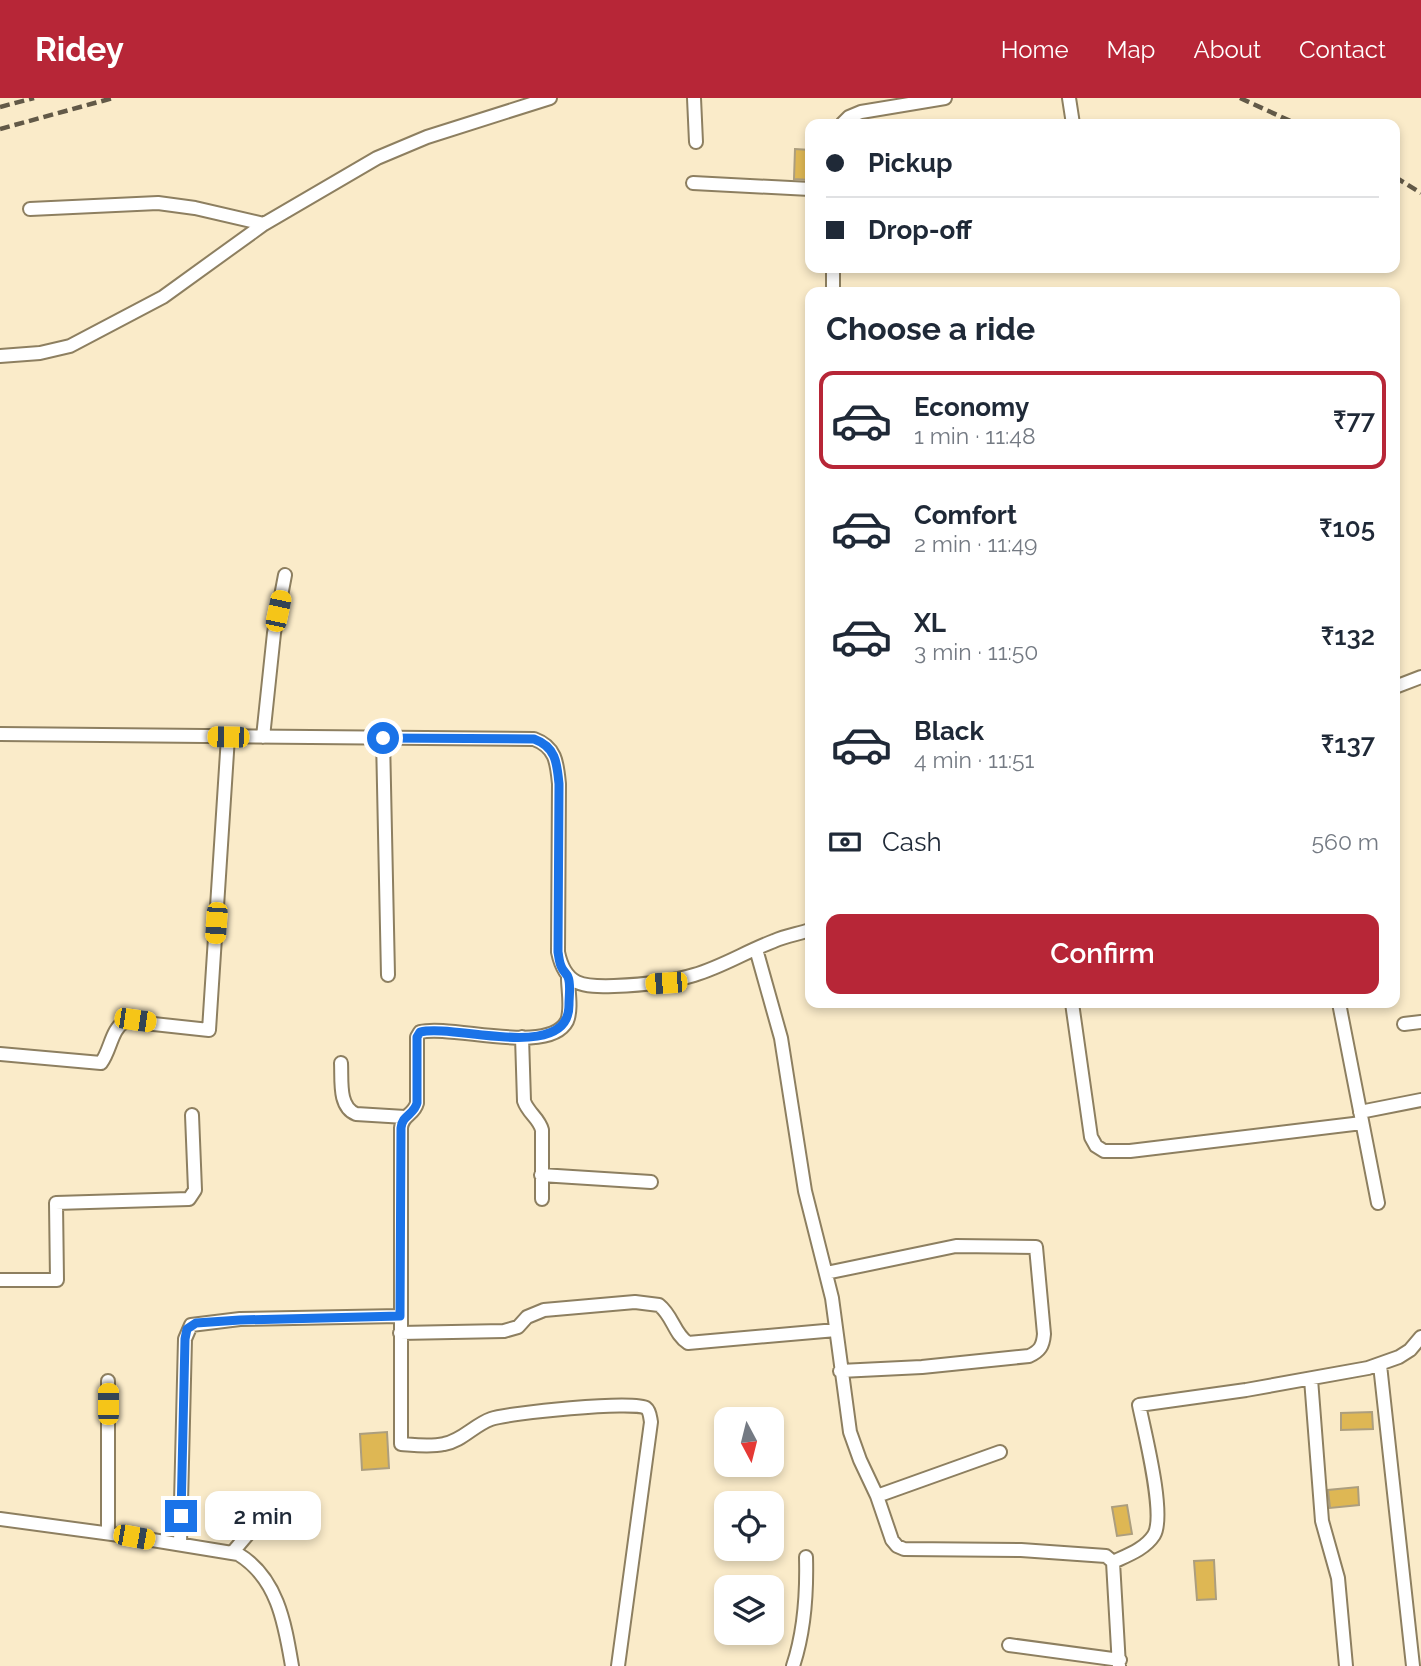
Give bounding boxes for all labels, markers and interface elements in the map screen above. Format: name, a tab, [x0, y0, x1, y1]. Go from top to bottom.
text: Ridey	[35, 30, 124, 69]
text: Home	[1001, 35, 1069, 64]
text: Map	[1107, 35, 1155, 64]
text: About	[1193, 35, 1261, 64]
text: Contact	[1299, 35, 1386, 64]
text: Pickup	[868, 148, 953, 178]
text: Drop-off	[868, 215, 972, 245]
text: Choose a ride	[826, 310, 1035, 347]
icon: car	[830, 389, 893, 452]
text: Economy	[914, 392, 1029, 422]
text: ₹77	[1333, 405, 1375, 435]
text: 1 min · 11:48	[914, 422, 1036, 449]
icon: car	[830, 497, 893, 560]
text: Comfort	[914, 500, 1017, 530]
text: ₹105	[1319, 513, 1375, 543]
text: 2 min · 11:49	[914, 530, 1038, 557]
car	[264, 588, 293, 634]
icon: car	[830, 605, 893, 668]
text: XL	[914, 608, 946, 638]
text: ₹132	[1321, 621, 1375, 651]
text: 3 min · 11:50	[914, 638, 1038, 665]
icon: car	[830, 713, 893, 776]
text: Black	[914, 716, 984, 746]
route start	[367, 722, 399, 754]
car	[207, 726, 250, 748]
text: ₹137	[1321, 729, 1375, 759]
text: 4 min · 11:51	[914, 746, 1034, 773]
icon: cash	[826, 823, 864, 861]
text: Cash	[882, 827, 942, 857]
text: 560 m	[1312, 828, 1379, 855]
car	[205, 901, 228, 945]
button: Confirm	[826, 914, 1379, 994]
car	[645, 971, 688, 995]
car	[113, 1007, 158, 1033]
car	[98, 1383, 119, 1425]
north arrow	[714, 1407, 784, 1477]
map controls	[714, 1407, 784, 1645]
button: locate	[714, 1491, 784, 1561]
callout: 2 min	[206, 1492, 321, 1540]
route end	[165, 1500, 197, 1532]
text: 2 min	[234, 1502, 292, 1529]
car	[112, 1523, 157, 1551]
button: layers	[714, 1575, 784, 1645]

